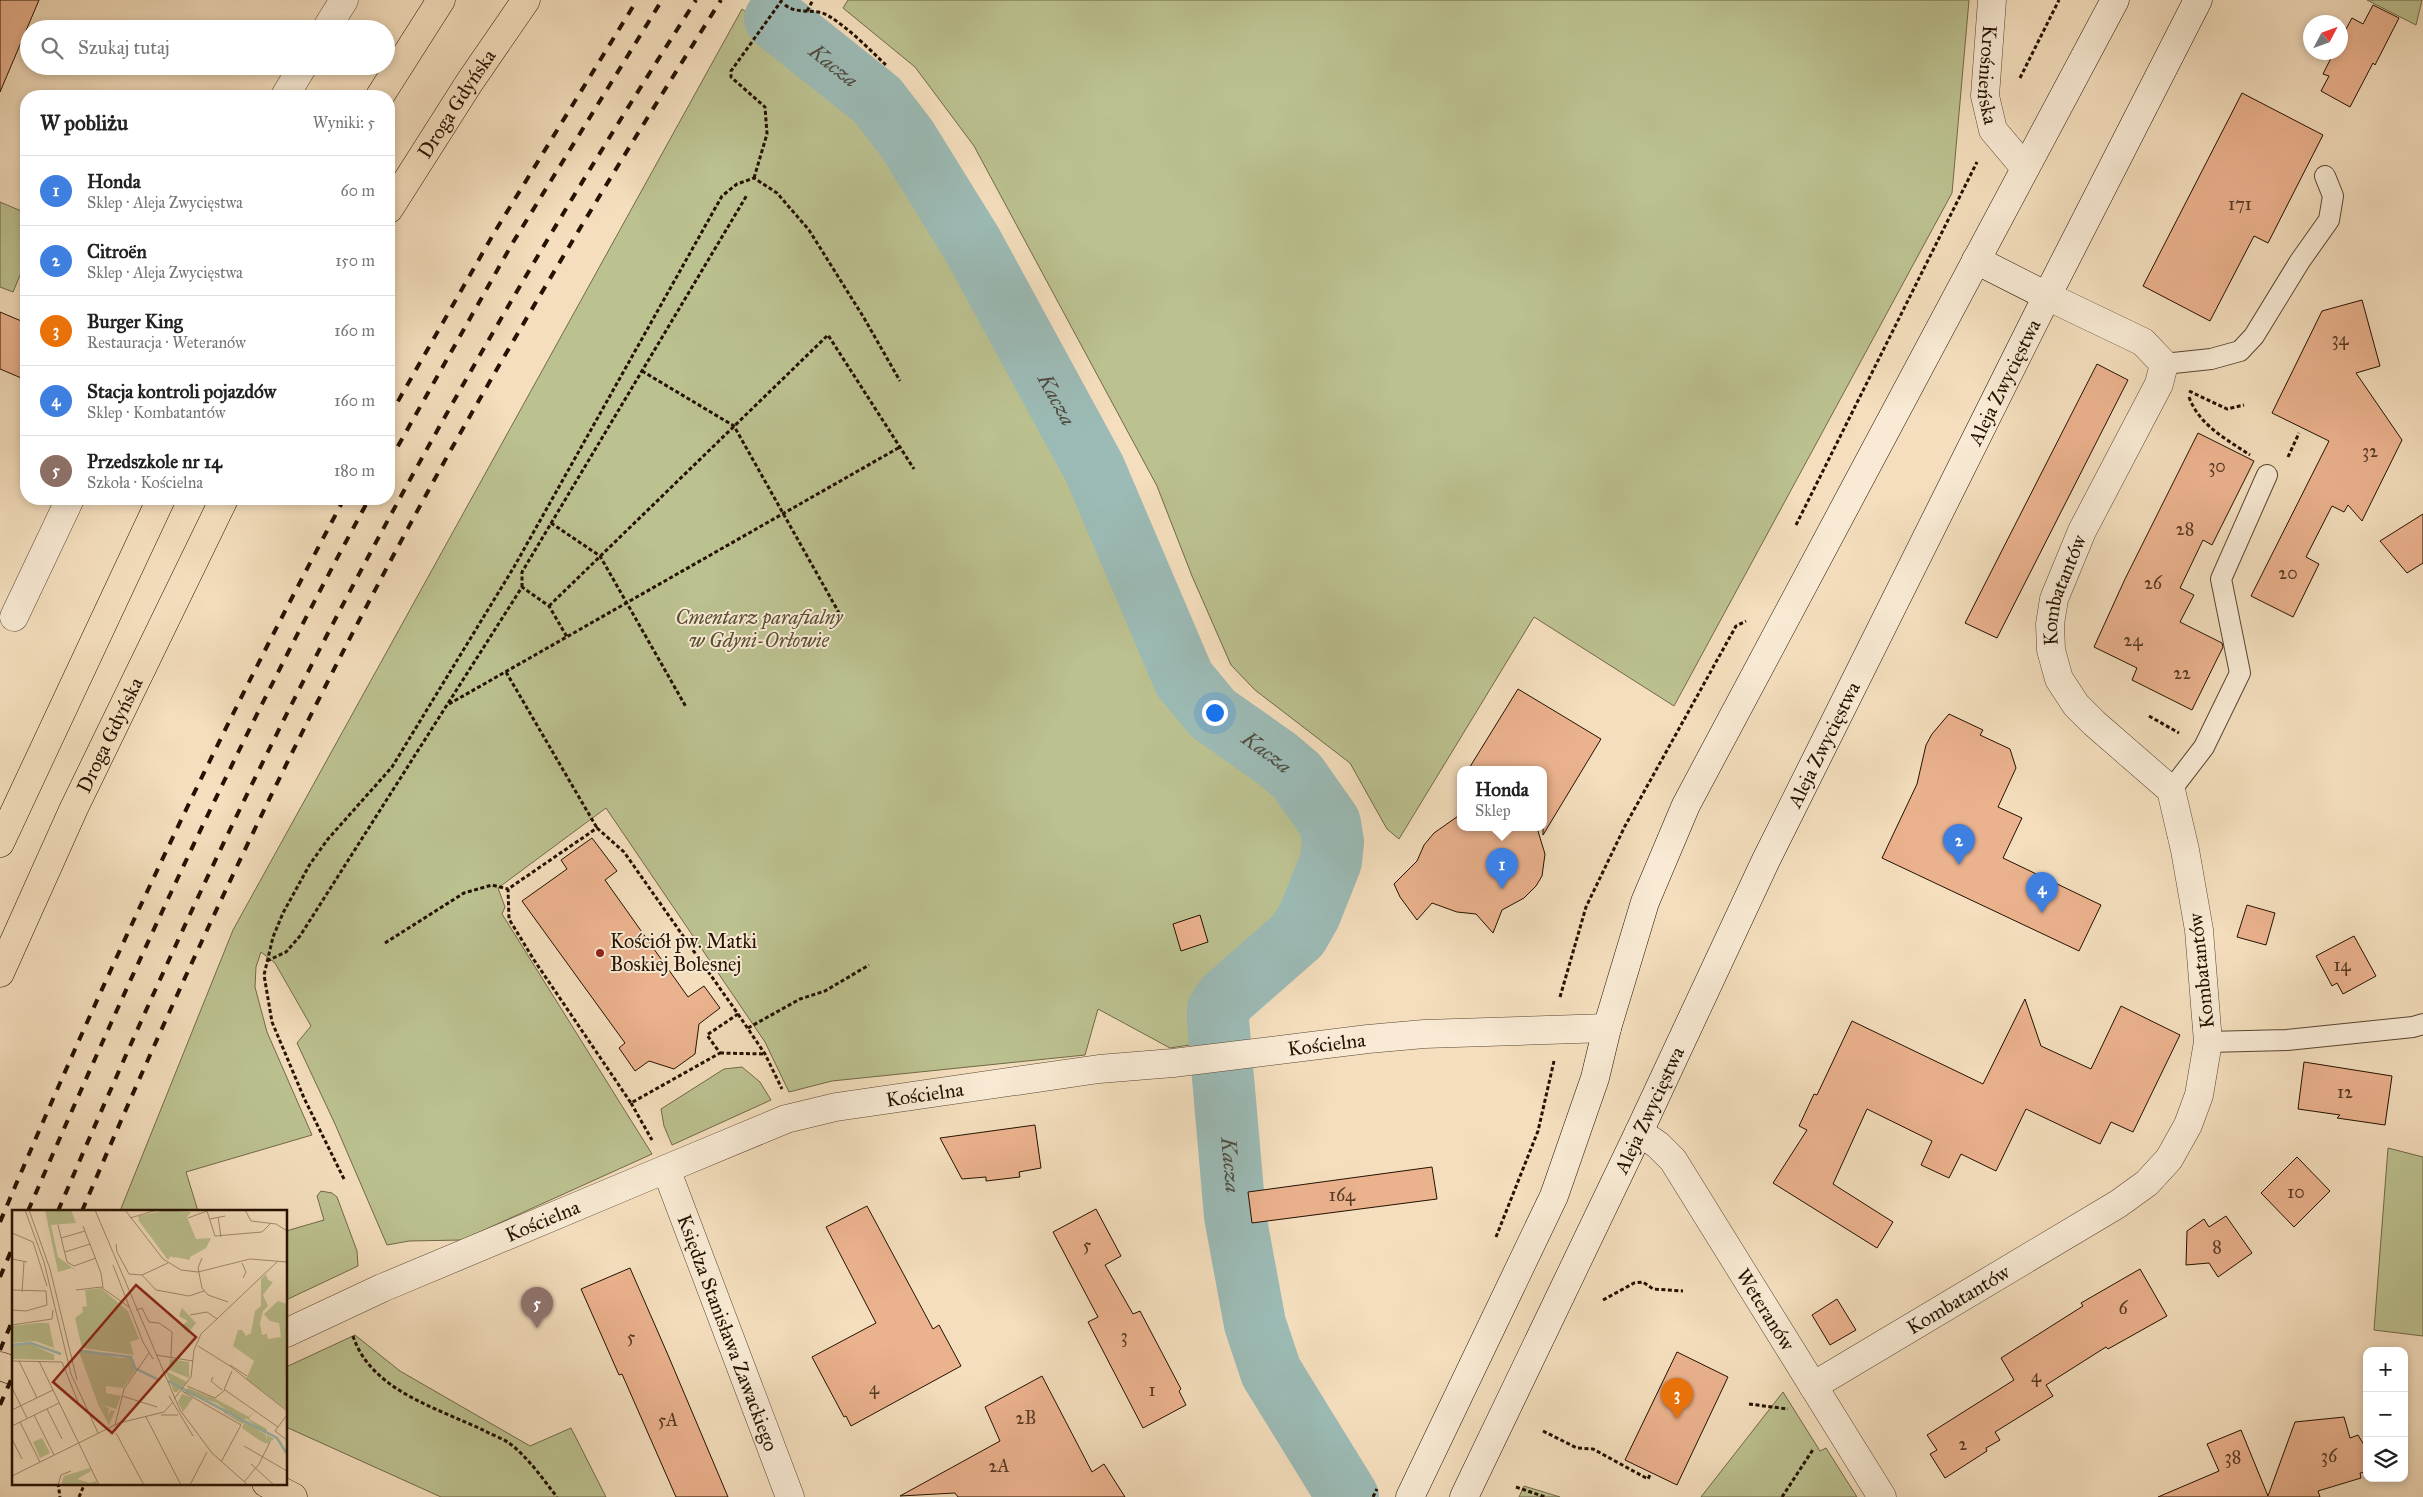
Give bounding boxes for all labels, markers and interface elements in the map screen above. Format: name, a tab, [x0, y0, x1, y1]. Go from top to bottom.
north arrow	[2303, 15, 2348, 60]
search box	[20, 20, 395, 75]
street label: Krośnieńska	[1973, 24, 2003, 127]
icon: search	[38, 34, 66, 62]
text: Szukaj tutaj	[78, 36, 170, 59]
water label: Kacza	[803, 38, 864, 93]
street label: Droga Gdyńska	[412, 44, 501, 163]
text: W pobliżu	[40, 110, 128, 136]
text: Wyniki: 5	[313, 113, 375, 132]
text: Honda	[87, 170, 141, 193]
text: 1	[53, 181, 59, 200]
text: 60 m	[341, 181, 375, 200]
text: Sklep · Aleja Zwycięstwa	[87, 193, 243, 212]
house number: 171	[2228, 193, 2252, 215]
text: Citroën	[87, 240, 147, 263]
text: 2	[52, 251, 60, 270]
text: 150 m	[335, 251, 375, 270]
text: Sklep · Aleja Zwycięstwa	[87, 263, 243, 282]
text: Burger King	[87, 310, 183, 333]
street label: Aleja Zwycięstwa	[1962, 315, 2046, 450]
text: 3	[53, 321, 59, 340]
text: 160 m	[334, 321, 375, 340]
house number: 34	[2331, 328, 2350, 350]
text: Restauracja · Weteranów	[87, 333, 246, 352]
water label: Kacza	[1032, 368, 1081, 430]
text: Stacja kontroli pojazdów	[87, 380, 276, 403]
text: 4	[52, 391, 60, 410]
text: 160 m	[334, 391, 375, 410]
text: Sklep · Kombatantów	[87, 403, 225, 422]
house number: 32	[2362, 440, 2378, 462]
text: Przedszkole nr 14	[87, 450, 222, 473]
house number: 30	[2208, 455, 2226, 477]
text: 5	[52, 461, 60, 480]
text: 180 m	[334, 461, 375, 480]
text: Szkoła · Kościelna	[87, 473, 203, 492]
house number: 28	[2176, 518, 2194, 540]
street label: Kombatantów	[2038, 530, 2091, 646]
house number: 20	[2278, 562, 2298, 584]
house number: 26	[2144, 572, 2163, 594]
park label: Cmentarz parafialny w Gdyni-Orłowie	[675, 605, 844, 652]
house number: 24	[2124, 629, 2143, 651]
house number: 22	[2173, 662, 2191, 684]
street label: Droga Gdyńska	[71, 673, 148, 797]
street label: Aleja Zwycięstwa	[1782, 677, 1865, 812]
your location	[1202, 700, 1228, 726]
water label: Kacza	[1236, 725, 1297, 779]
popup	[1457, 766, 1547, 831]
text: Honda	[1475, 778, 1529, 801]
text: Sklep	[1475, 801, 1511, 820]
pin: 2	[1943, 824, 1975, 865]
pin: 1	[1486, 848, 1518, 889]
pin: 4	[2026, 872, 2058, 913]
street label: Kombatantów	[2183, 911, 2219, 1030]
place label: Kościół pw. Matki Boskiej Bolesnej	[610, 929, 758, 976]
marker: Kościół pw. Matki Boskiej Bolesnej	[594, 947, 606, 959]
house number: 14	[2333, 954, 2352, 976]
street label: Kościelna	[1286, 1027, 1367, 1061]
street label: Aleja Zwycięstwa	[1609, 1042, 1689, 1178]
street label: Kościelna	[884, 1077, 966, 1112]
house number: 12	[2337, 1081, 2353, 1103]
water label: Kacza	[1215, 1135, 1246, 1194]
house number: 10	[2287, 1181, 2305, 1203]
house number: 164	[1329, 1184, 1356, 1206]
street label: Kościelna	[502, 1194, 584, 1247]
inset map	[12, 1210, 288, 1484]
street label: Księdza Stanisława Zawackiego	[672, 1211, 783, 1454]
house number: 5	[1083, 1234, 1092, 1256]
house number: 8	[2212, 1236, 2222, 1258]
street label: Kombatantów	[1902, 1259, 2015, 1339]
street label: Weteranów	[1731, 1264, 1801, 1356]
pin: 5	[521, 1287, 553, 1328]
house number: 6	[2118, 1297, 2128, 1319]
house number: 3	[1120, 1325, 1128, 1347]
house number: 5	[627, 1326, 636, 1348]
map controls	[2363, 1347, 2408, 1482]
button: +	[2363, 1347, 2408, 1392]
house number: 4	[2031, 1365, 2042, 1387]
house number: 4	[869, 1377, 880, 1399]
pin: 3	[1661, 1378, 1693, 1419]
house number: 1	[1148, 1379, 1156, 1401]
button: −	[2363, 1392, 2408, 1437]
house number: 2B	[1016, 1407, 1036, 1429]
house number: 5A	[658, 1409, 678, 1431]
house number: 2	[1959, 1433, 1968, 1455]
button: layers	[2363, 1437, 2408, 1482]
house number: 36	[2321, 1445, 2338, 1467]
house number: 38	[2225, 1446, 2241, 1468]
house number: 2A	[989, 1455, 1010, 1477]

